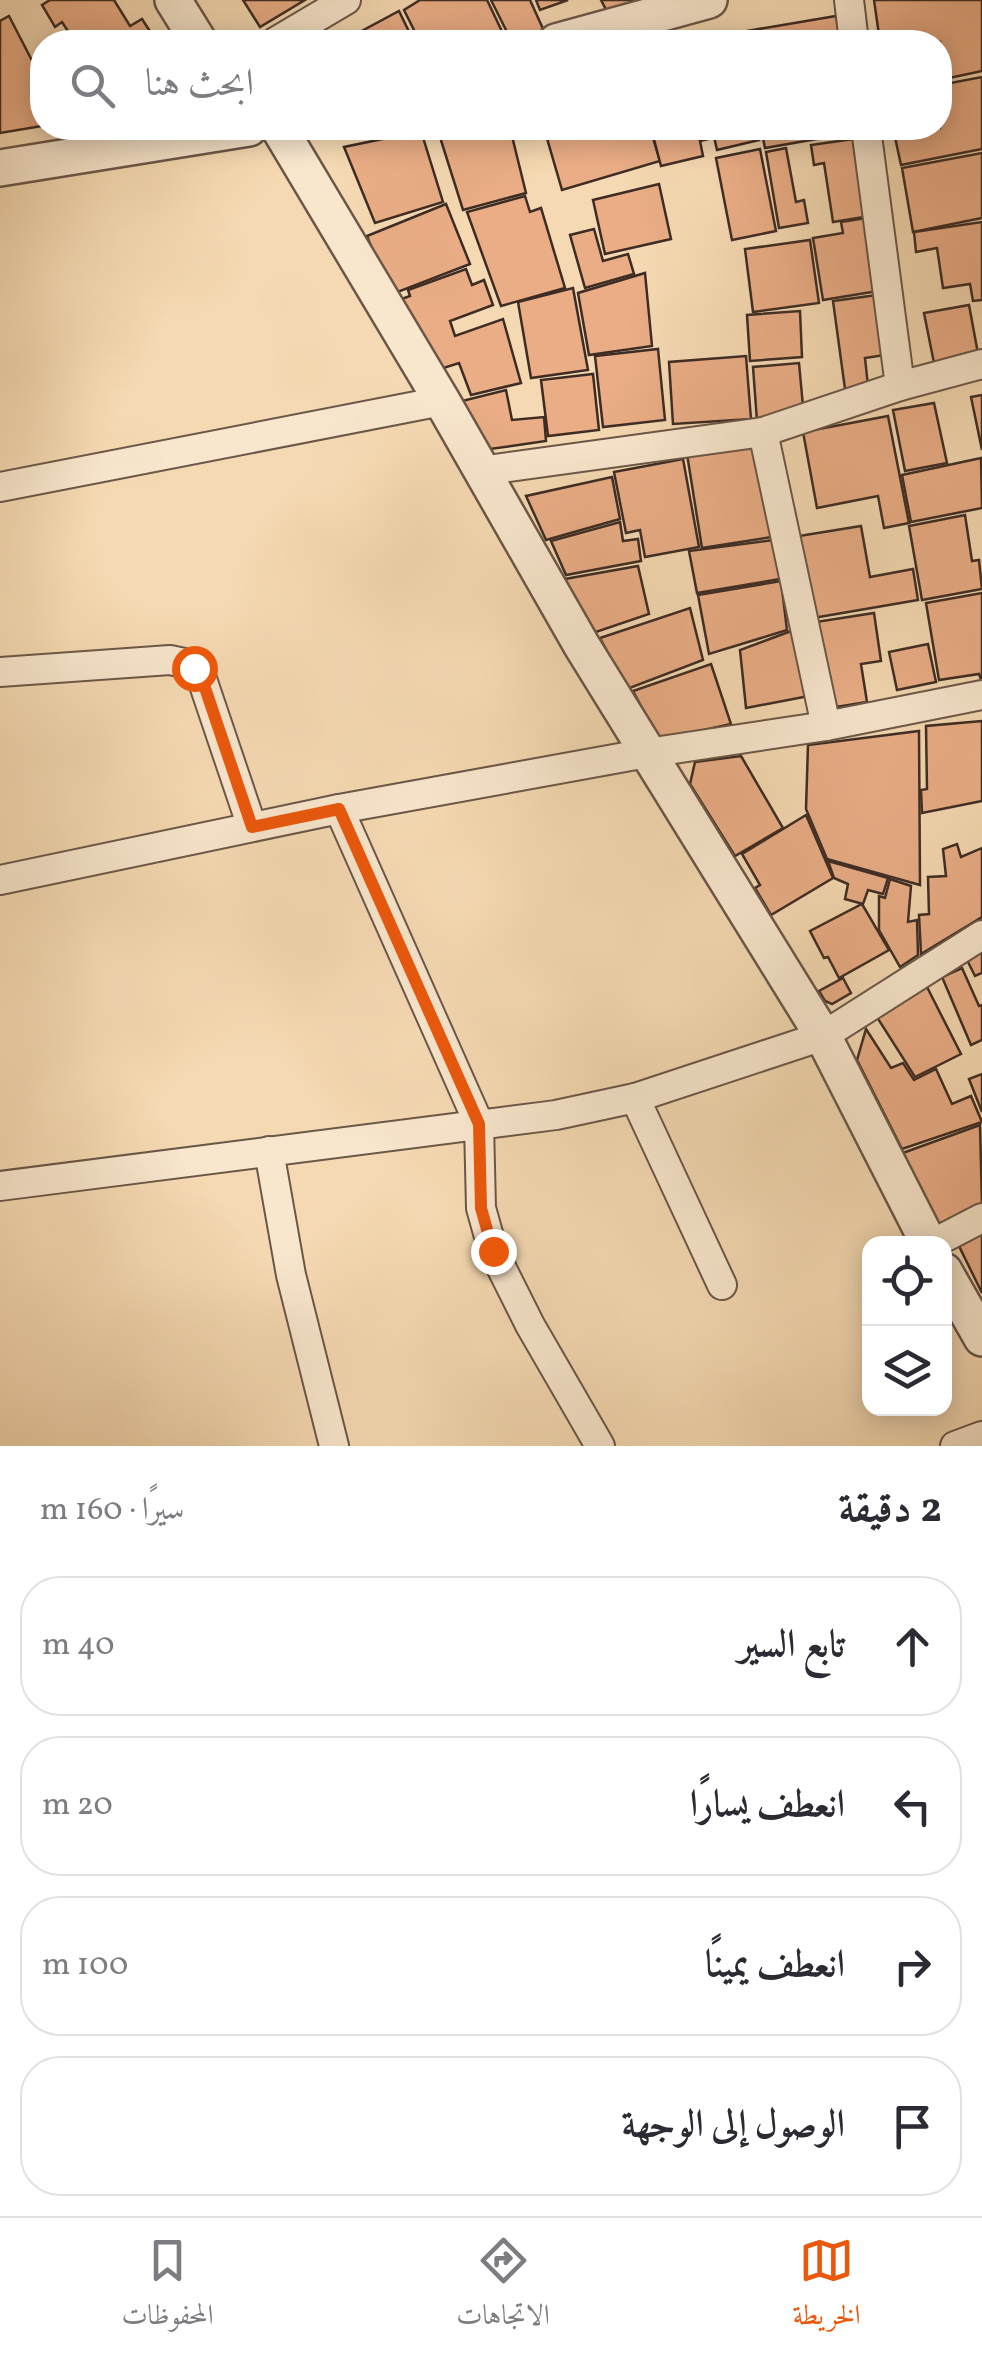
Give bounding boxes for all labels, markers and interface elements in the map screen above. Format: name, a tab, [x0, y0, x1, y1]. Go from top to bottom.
search box	[30, 30, 952, 140]
icon: search	[65, 58, 120, 113]
text: ابحث هنا	[145, 59, 254, 112]
route start	[172, 646, 218, 692]
route end	[471, 1229, 517, 1275]
map controls	[862, 1236, 952, 1416]
button: locate	[862, 1236, 952, 1326]
button: layers	[862, 1326, 952, 1416]
text: 2 دقيقة	[838, 1481, 942, 1540]
text: سيرًا · 160 m	[40, 1489, 184, 1533]
icon: ahead	[885, 1619, 940, 1674]
text: تابع السير	[738, 1620, 845, 1673]
text: 40 m	[42, 1624, 114, 1668]
icon: left	[885, 1779, 940, 1834]
text: انعطف يسارًا	[690, 1780, 845, 1833]
text: 20 m	[42, 1784, 113, 1828]
icon: right	[885, 1939, 940, 1994]
text: انعطف يمينًا	[705, 1940, 845, 1993]
text: 100 m	[42, 1944, 128, 1988]
icon: arrive	[885, 2099, 940, 2154]
text: الوصول إلى الوجهة	[622, 2100, 845, 2153]
tab: المحفوظات	[121, 2233, 214, 2342]
tab: الاتجاهات	[456, 2233, 550, 2342]
tab: الخريطة	[793, 2233, 861, 2342]

